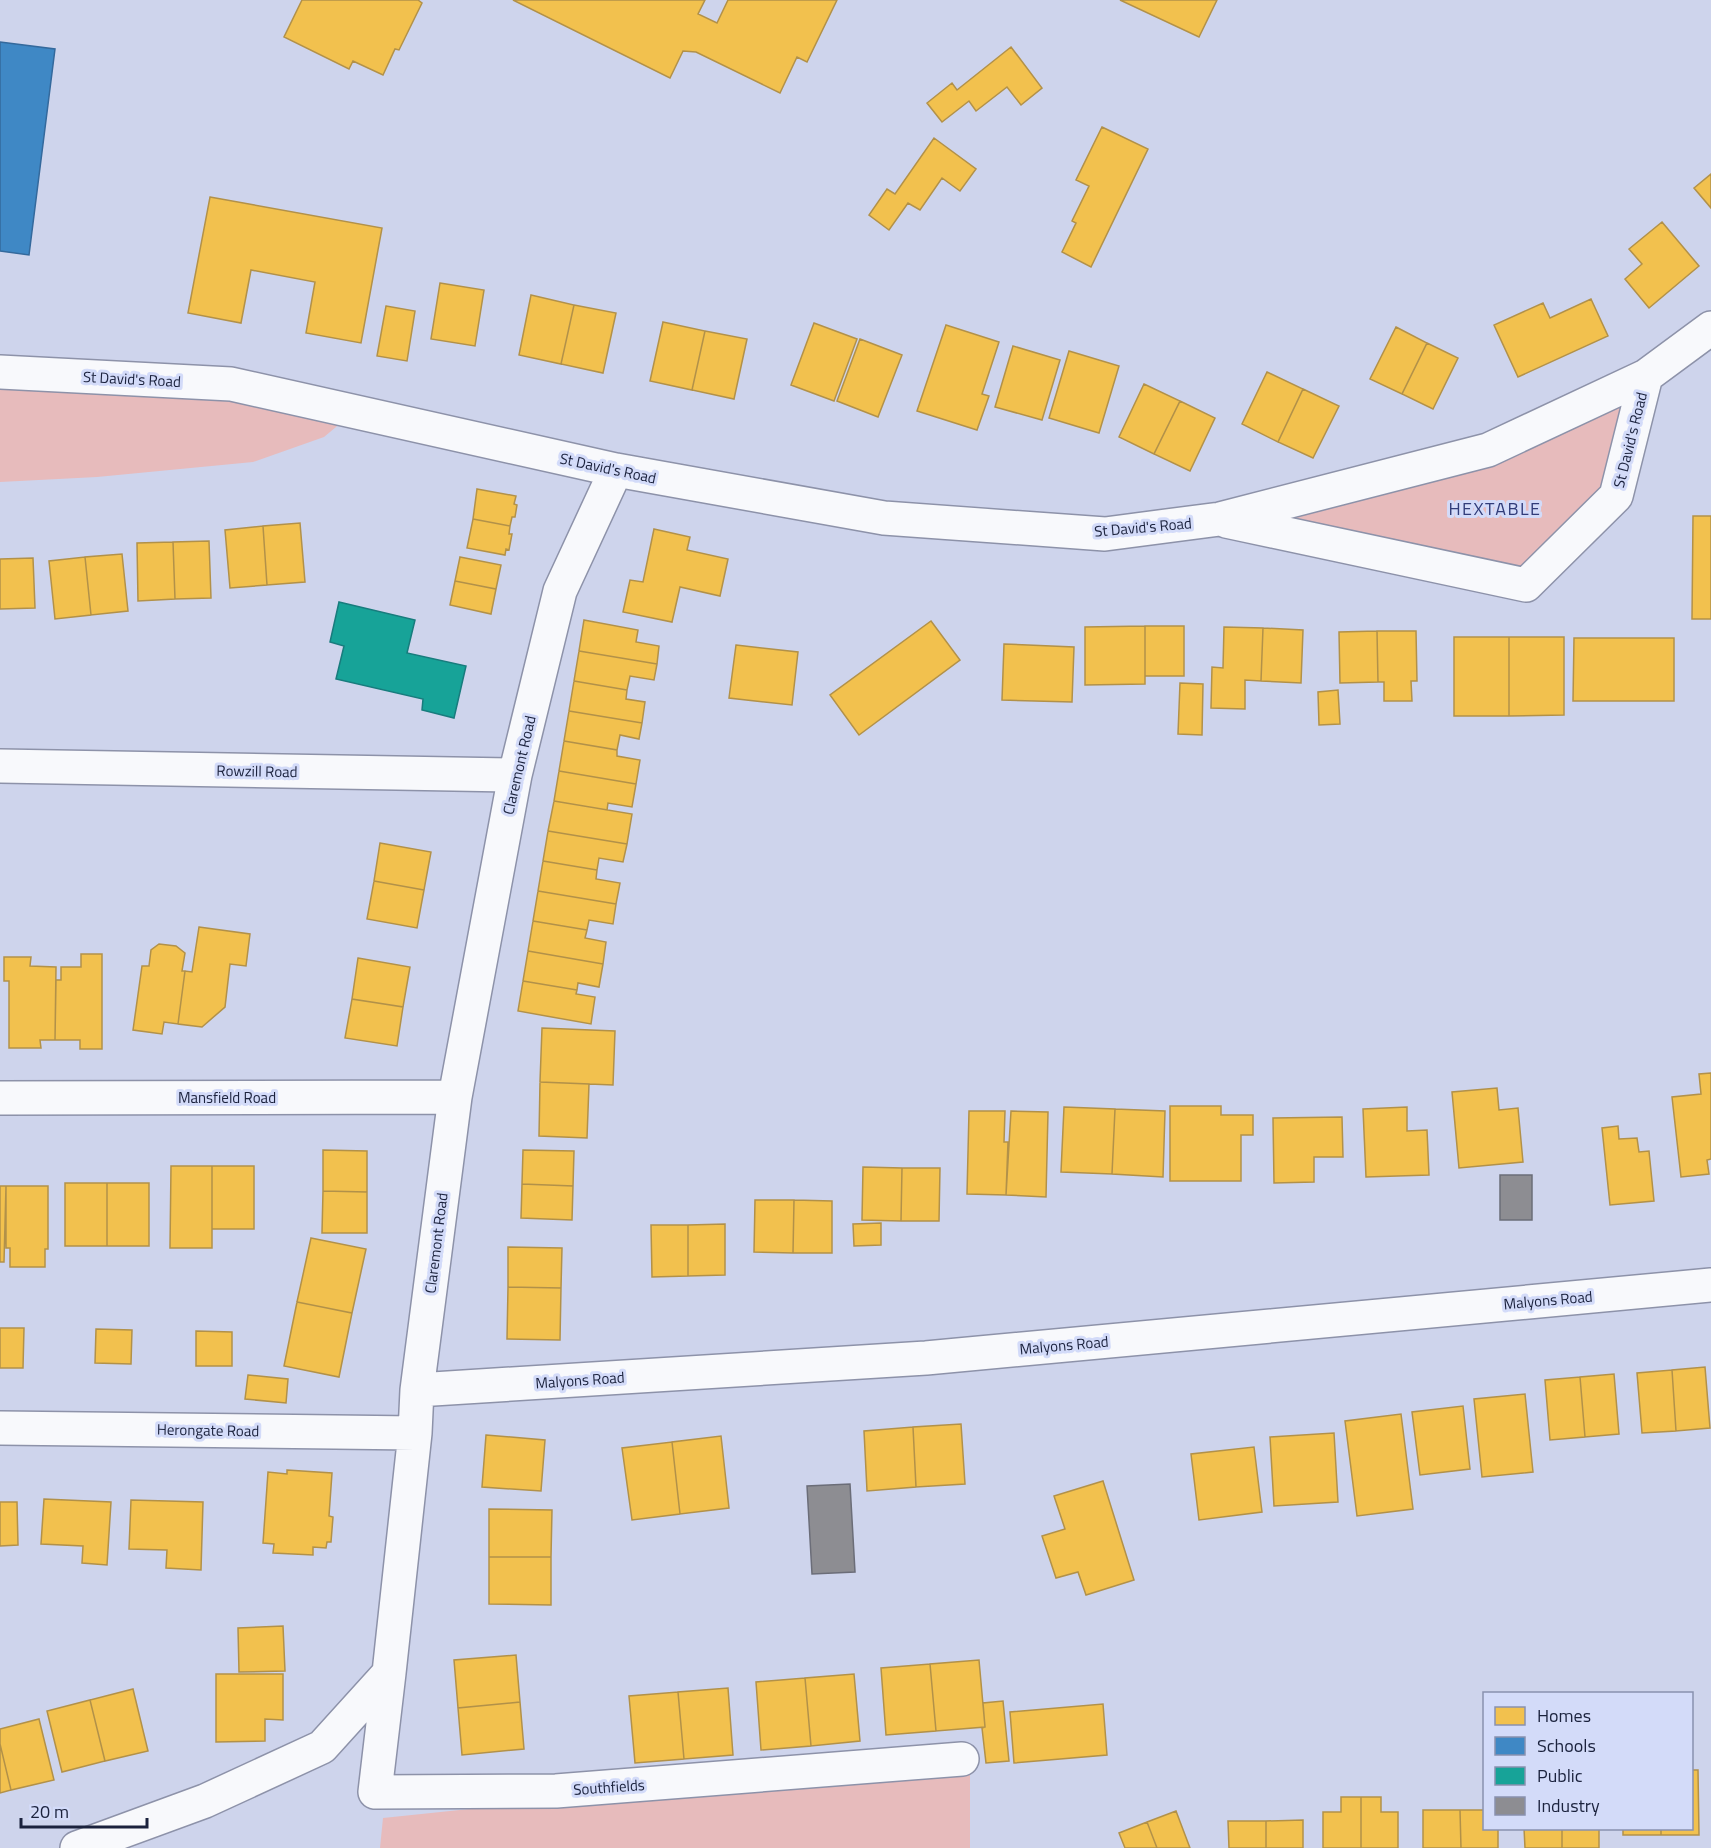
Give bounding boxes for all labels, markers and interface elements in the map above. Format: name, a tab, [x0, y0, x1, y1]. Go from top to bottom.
street label: St David's Road	[83, 365, 181, 393]
street label: St David's Road	[1607, 390, 1653, 490]
street label: St David's Road	[558, 447, 658, 489]
district label: HEXTABLE	[1448, 495, 1542, 522]
street label: St David's Road	[1093, 511, 1193, 543]
street label: Claremont Road	[496, 713, 542, 817]
street label: Rowzill Road	[216, 759, 298, 783]
street label: Mansfield Road	[178, 1086, 276, 1109]
street label: Claremont Road	[418, 1191, 454, 1295]
street label: Malyons Road	[1502, 1285, 1594, 1315]
street label: Malyons Road	[1018, 1330, 1110, 1360]
street label: Malyons Road	[535, 1365, 625, 1395]
street label: Herongate Road	[157, 1418, 259, 1442]
legend	[1483, 1692, 1693, 1830]
text: Homes	[1537, 1702, 1591, 1729]
text: Schools	[1537, 1732, 1596, 1759]
text: Public	[1537, 1762, 1583, 1789]
street label: Southfields	[573, 1773, 646, 1801]
scale bar	[21, 1791, 147, 1829]
text: Industry	[1537, 1792, 1600, 1819]
text: 20 m	[30, 1798, 69, 1825]

